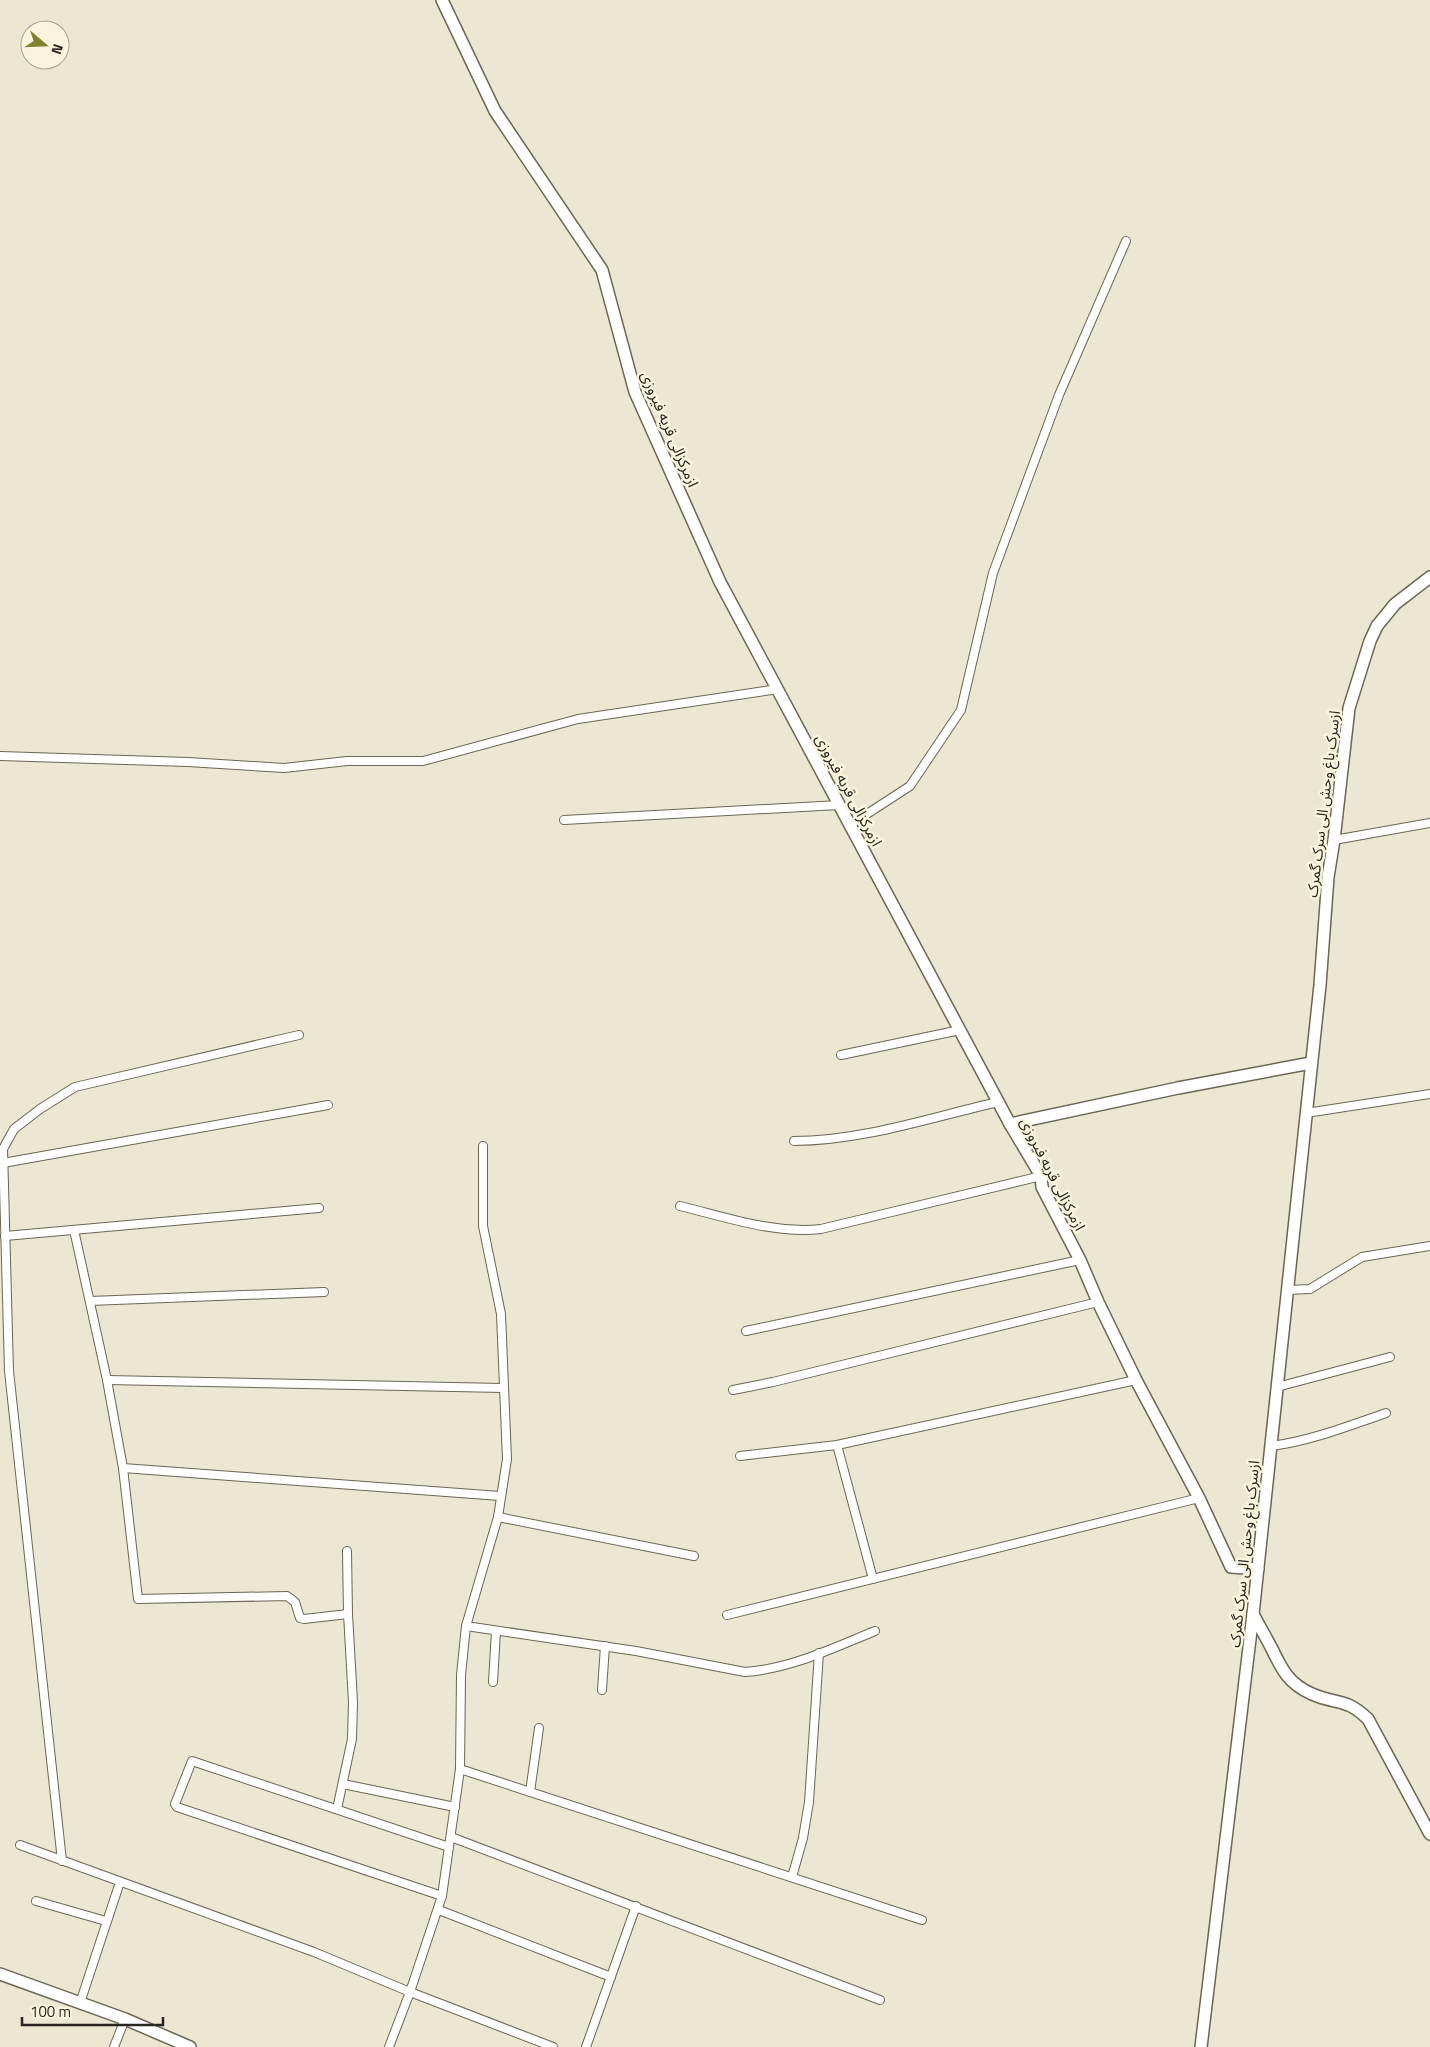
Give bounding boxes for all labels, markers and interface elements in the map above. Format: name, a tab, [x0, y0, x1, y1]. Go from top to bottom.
north arrow	[20, 20, 70, 70]
text: N	[46, 41, 69, 57]
street label: ازمرکزالی قریه فیروزی	[635, 367, 705, 491]
street label: ازسرک باغ وحش الی سرک گمرک	[1300, 709, 1347, 899]
street label: ازمرکزالی قریه فیروزی	[810, 730, 888, 850]
street label: ازمرکزالی قریه فیروزی	[1015, 1113, 1091, 1235]
street label: ازسرک باغ وحش الی سرک گمرک	[1223, 1459, 1266, 1649]
scale bar	[22, 1994, 164, 2026]
text: 100 m	[30, 2000, 71, 2023]

